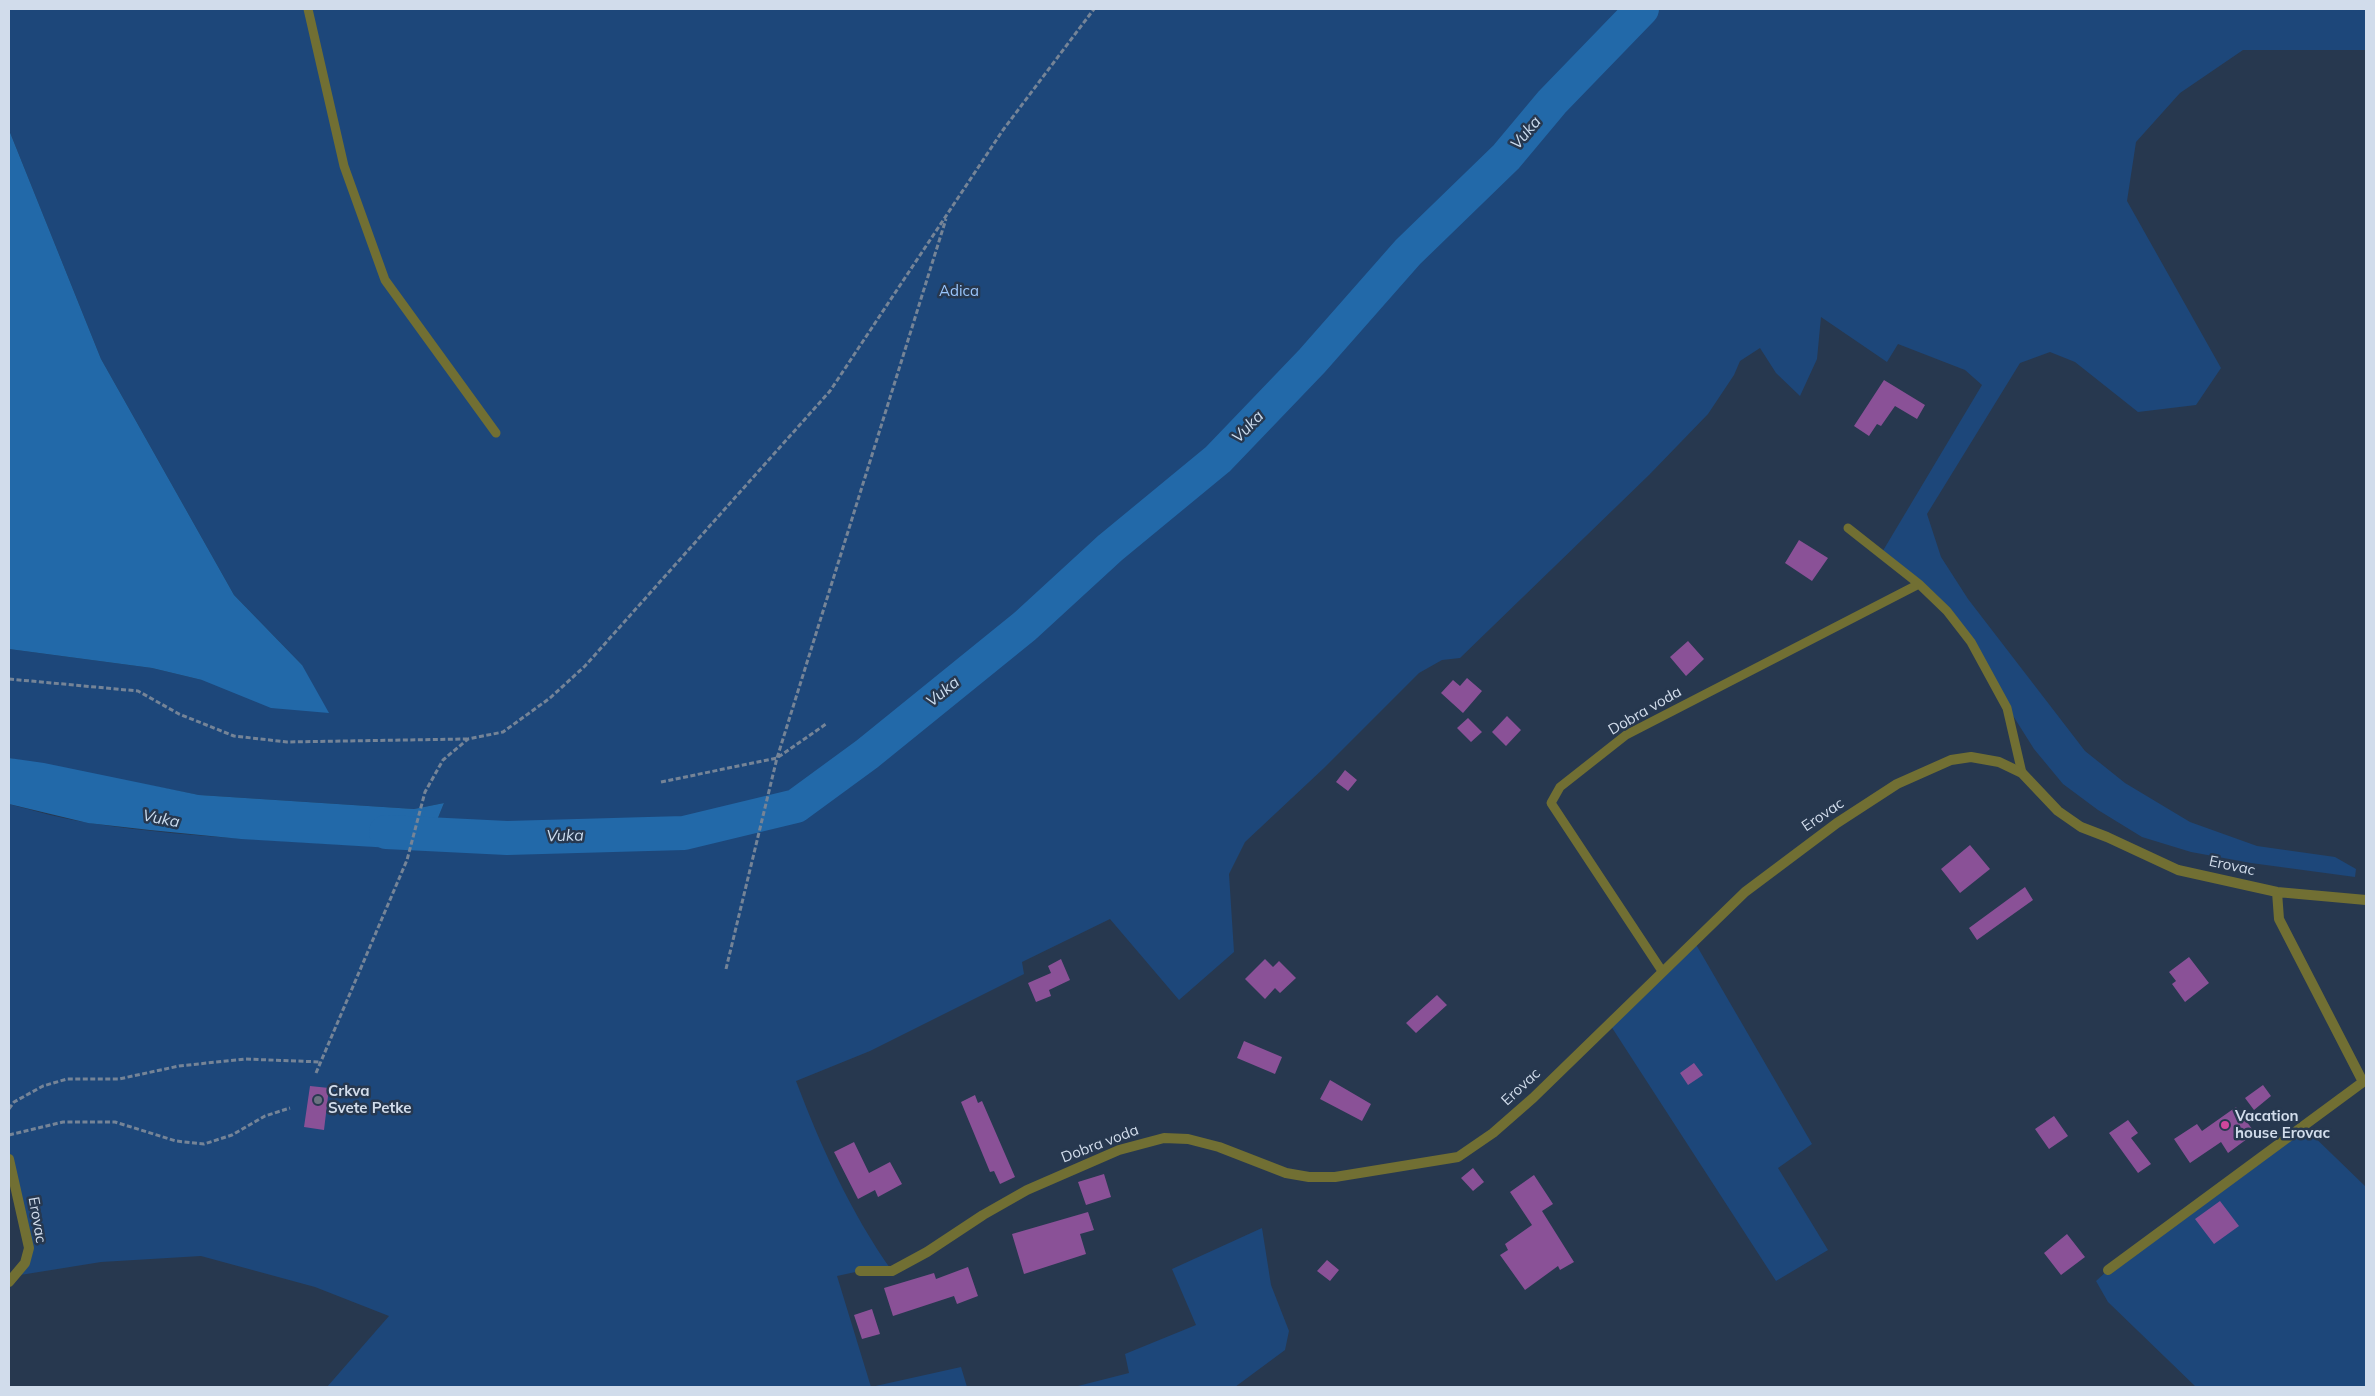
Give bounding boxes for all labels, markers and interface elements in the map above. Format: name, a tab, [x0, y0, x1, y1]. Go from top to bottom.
water label: Vuka	[1507, 113, 1545, 153]
park label: Adica	[939, 282, 979, 300]
water label: Vuka	[1228, 407, 1268, 447]
water label: Vuka	[922, 673, 964, 711]
street label: Dobra voda	[1605, 683, 1685, 739]
street label: Erovac	[1799, 794, 1847, 836]
water label: Vuka	[141, 806, 181, 832]
water label: Vuka	[546, 826, 584, 846]
street label: Erovac	[2207, 852, 2257, 880]
street label: Erovac	[1498, 1064, 1544, 1110]
place label: Crkva Svete Petke	[328, 1082, 412, 1117]
marker: Crkva Svete Petke	[312, 1094, 324, 1106]
place label: Vacation house Erovac	[2235, 1107, 2330, 1142]
marker: Vacation house Erovac	[2219, 1119, 2231, 1131]
street label: Dobra voda	[1059, 1121, 1141, 1167]
street label: Erovac	[24, 1195, 50, 1245]

